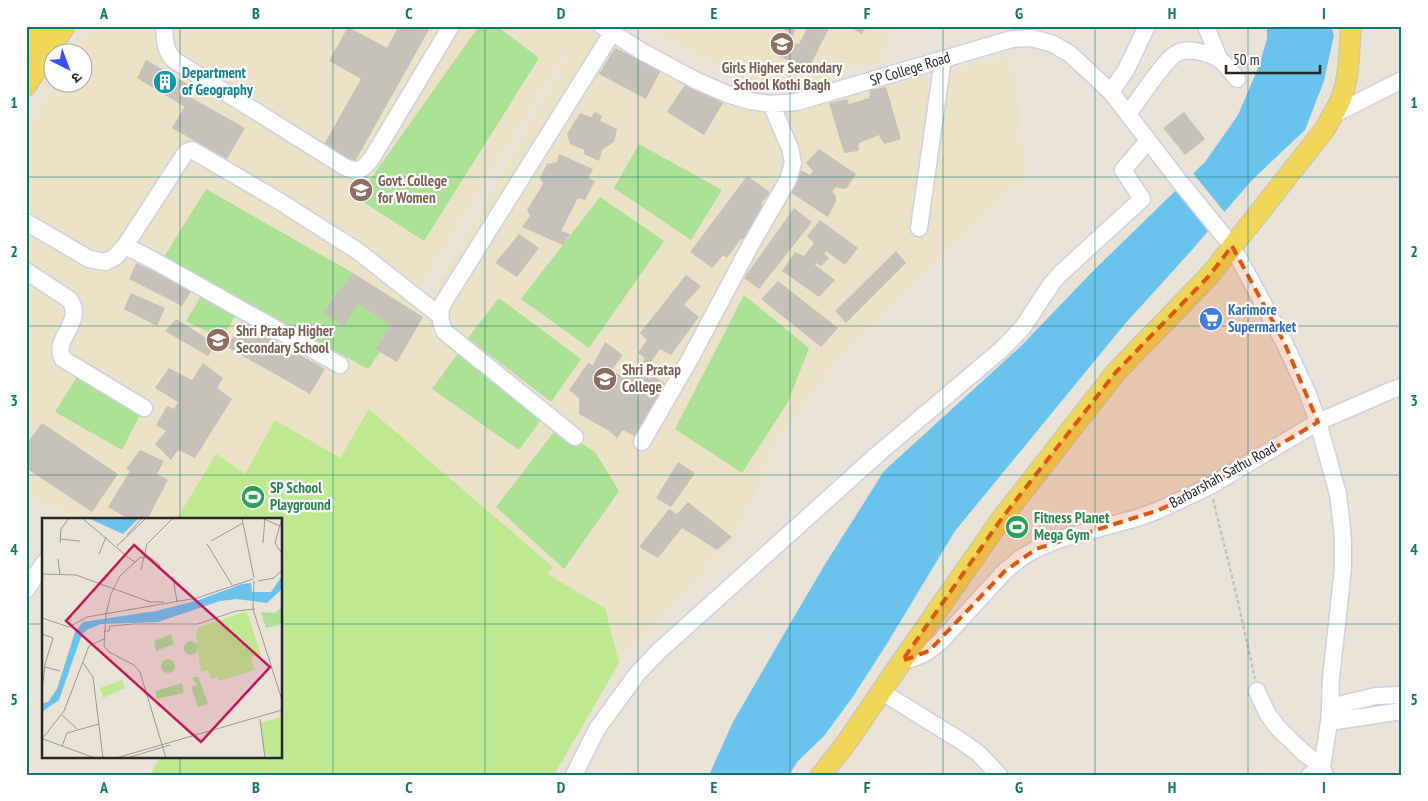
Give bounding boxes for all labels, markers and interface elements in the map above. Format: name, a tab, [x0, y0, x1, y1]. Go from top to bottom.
text: A	[99, 3, 109, 23]
text: B	[252, 3, 260, 23]
text: C	[405, 3, 413, 23]
text: D	[557, 3, 566, 23]
text: E	[711, 3, 718, 23]
text: F	[864, 3, 871, 23]
text: G	[1015, 3, 1023, 23]
text: H	[1168, 3, 1176, 23]
text: I	[1322, 3, 1326, 23]
school or university icon: Girls Higher Secondary School Kothi Bagh	[769, 31, 795, 57]
north arrow	[42, 42, 92, 92]
scale bar	[1226, 42, 1319, 74]
street label: SP College Road	[867, 47, 952, 90]
text: 50 m	[1233, 50, 1259, 69]
place label: Girls Higher Secondary School Kothi Bagh	[722, 58, 843, 94]
place label: Department of Geography	[182, 63, 254, 99]
text: उ	[67, 68, 86, 88]
building icon: Department of Geography	[152, 69, 178, 95]
text: 1	[10, 92, 18, 112]
text: 1	[1410, 92, 1418, 112]
place label: Govt. College for Women	[378, 171, 447, 207]
school or university icon: Govt. College for Women	[348, 177, 374, 203]
text: 2	[10, 241, 18, 261]
text: 2	[1410, 241, 1418, 261]
place label: Karimore Supermarket	[1228, 300, 1297, 336]
supermarket icon: Karimore Supermarket	[1198, 306, 1224, 332]
place label: Shri Pratap Higher Secondary School	[236, 321, 334, 357]
school or university icon: Shri Pratap Higher Secondary School	[205, 327, 231, 353]
place label: Shri Pratap College	[622, 360, 681, 396]
school or university icon: Shri Pratap College	[592, 366, 618, 392]
text: 3	[10, 390, 18, 410]
text: 3	[1410, 390, 1418, 410]
street label: Barbarshah Sathu Road	[1166, 437, 1280, 512]
place label: SP School Playground	[270, 478, 331, 514]
sports icon: SP School Playground	[240, 484, 266, 510]
place label: Fitness Planet Mega Gym	[1034, 508, 1110, 544]
sports icon: Fitness Planet Mega Gym	[1004, 514, 1030, 540]
inset map	[42, 518, 282, 758]
text: 4	[10, 539, 18, 559]
text: 4	[1410, 539, 1418, 559]
text: 5	[10, 689, 18, 709]
text: 5	[1410, 689, 1418, 709]
text: A	[99, 777, 109, 797]
text: B	[252, 777, 260, 797]
text: C	[405, 777, 413, 797]
text: D	[557, 777, 566, 797]
text: E	[711, 777, 718, 797]
text: F	[864, 777, 871, 797]
text: G	[1015, 777, 1023, 797]
text: H	[1168, 777, 1176, 797]
text: I	[1322, 777, 1326, 797]

